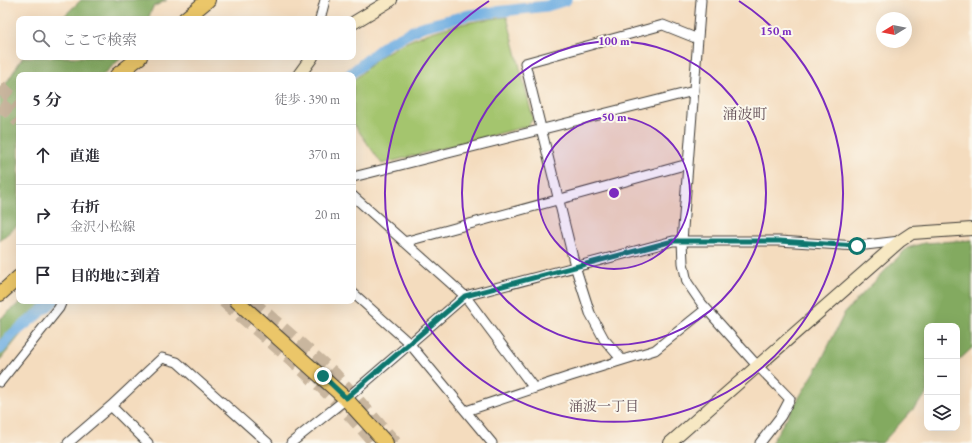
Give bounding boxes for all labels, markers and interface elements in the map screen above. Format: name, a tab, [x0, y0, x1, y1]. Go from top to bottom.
north arrow	[876, 12, 912, 48]
search box	[16, 16, 356, 60]
text: 150 m	[760, 23, 792, 39]
icon: search	[30, 27, 52, 49]
text: ここで検索	[62, 30, 137, 49]
text: 100 m	[598, 33, 630, 49]
text: 5 分	[32, 89, 62, 111]
text: 徒歩 · 390 m	[275, 91, 340, 108]
district label: 涌波町	[722, 104, 768, 123]
text: 50 m	[601, 109, 627, 125]
icon: ahead	[32, 144, 54, 166]
text: 直進	[70, 146, 100, 165]
text: 370 m	[309, 146, 340, 163]
centre of rings	[607, 186, 621, 200]
text: 右折	[70, 197, 100, 216]
icon: right	[32, 204, 54, 226]
text: 20 m	[315, 206, 340, 223]
text: 金沢小松線	[70, 218, 135, 235]
route start	[848, 237, 866, 255]
icon: arrive	[32, 264, 54, 286]
text: 目的地に到着	[70, 266, 160, 285]
map controls	[924, 323, 960, 431]
button: +	[924, 323, 960, 359]
button: −	[924, 359, 960, 395]
route end	[314, 367, 332, 385]
button: layers	[924, 395, 960, 431]
district label: 涌波一丁目	[569, 397, 639, 415]

